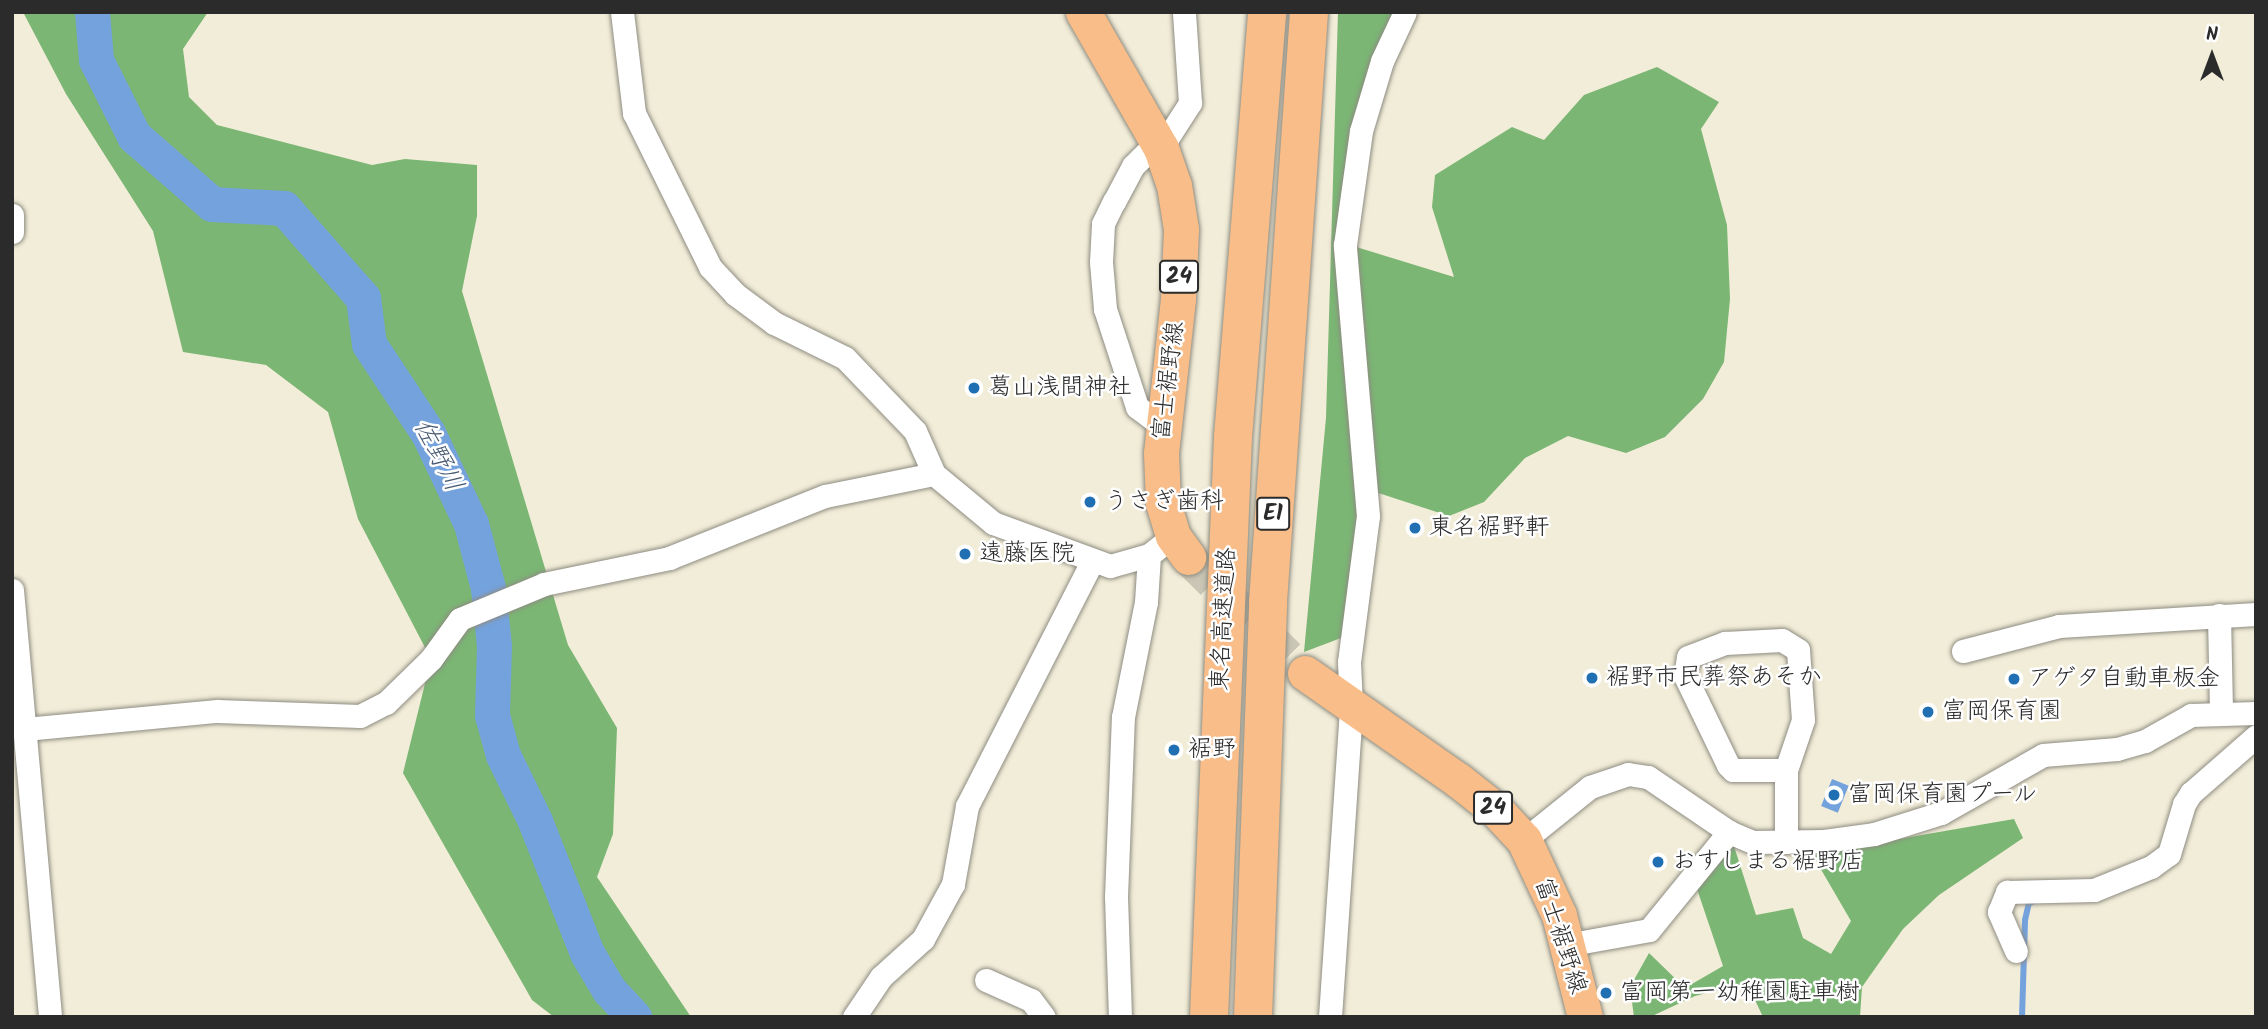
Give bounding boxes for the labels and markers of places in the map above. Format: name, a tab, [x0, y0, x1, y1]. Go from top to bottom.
place label: 葛山浅間神社	[988, 374, 1132, 402]
marker: 葛山浅間神社	[966, 380, 982, 396]
place label: うさぎ歯科	[1104, 488, 1224, 516]
marker: うさぎ歯科	[1082, 494, 1098, 510]
place label: 東名裾野軒	[1429, 514, 1549, 542]
marker: 東名裾野軒	[1407, 520, 1423, 536]
place label: 遠藤医院	[979, 540, 1075, 568]
marker: 遠藤医院	[957, 546, 973, 562]
place label: 裾野市民葬祭あそか	[1606, 664, 1822, 692]
place label: アゲタ自動車板金	[2028, 665, 2220, 693]
marker: 裾野市民葬祭あそか	[1584, 670, 1600, 686]
marker: アゲタ自動車板金	[2006, 671, 2022, 687]
place label: 富岡保育園	[1942, 698, 2062, 726]
marker: 富岡保育園	[1920, 704, 1936, 720]
place label: 裾野	[1188, 736, 1236, 764]
marker: 裾野	[1166, 742, 1182, 758]
place label: 富岡保育園プール	[1848, 781, 2039, 809]
marker: 富岡保育園プール	[1826, 787, 1842, 803]
place label: おすしまる裾野店	[1672, 848, 1864, 876]
marker: おすしまる裾野店	[1650, 854, 1666, 870]
place label: 富岡第一幼稚園駐車樹	[1620, 979, 1860, 1007]
marker: 富岡第一幼稚園駐車樹	[1598, 985, 1614, 1001]

